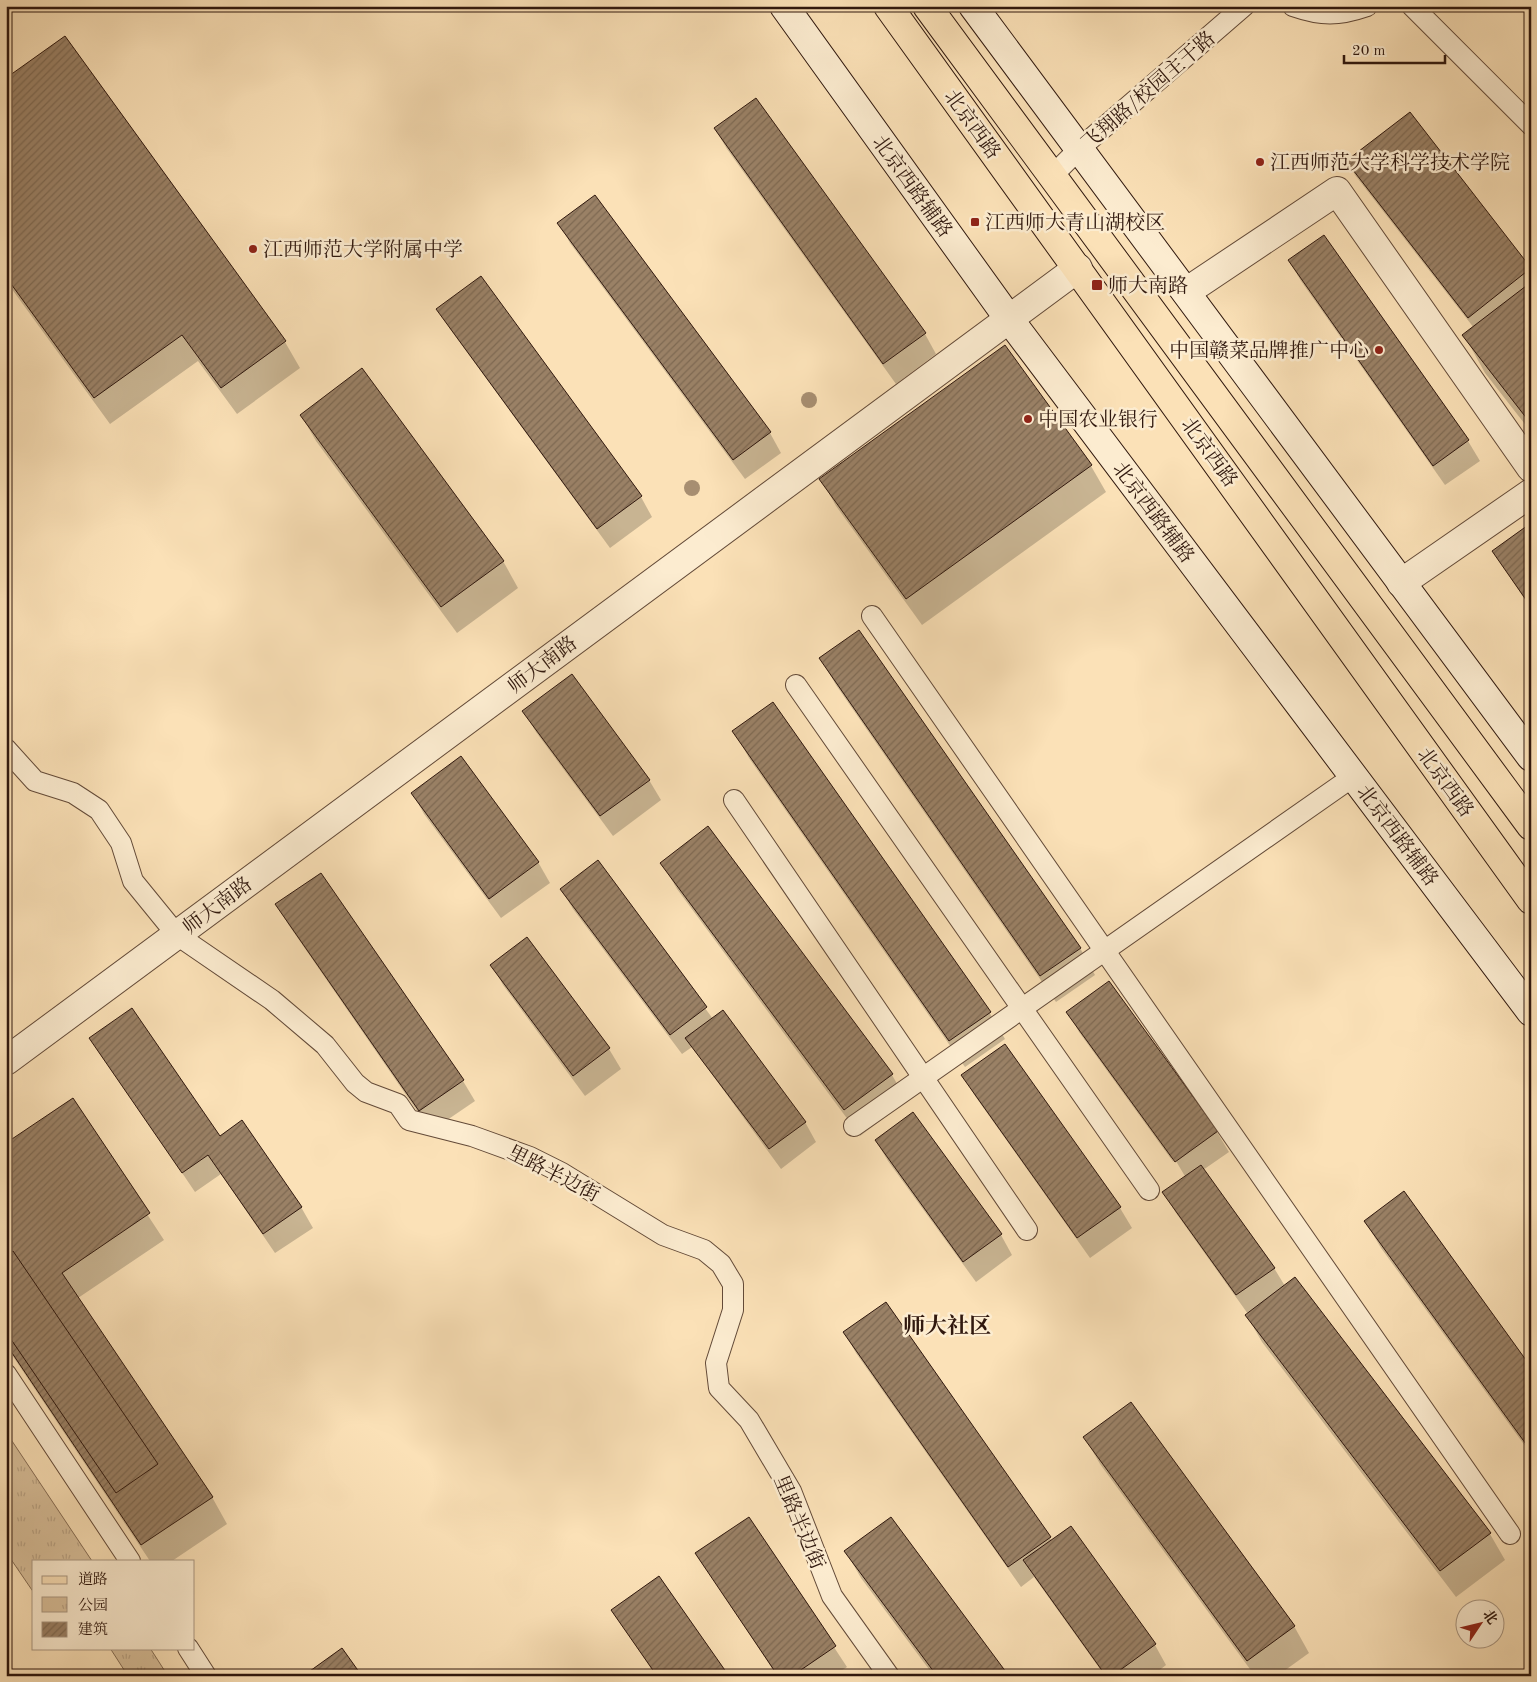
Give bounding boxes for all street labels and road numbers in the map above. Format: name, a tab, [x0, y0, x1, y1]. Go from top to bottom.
street label: 飞翔路/校园主干路	[1078, 27, 1220, 154]
street label: 北京西路	[940, 86, 1005, 163]
street label: 北京西路辅路	[868, 132, 956, 242]
street label: 北京西路	[1177, 414, 1242, 491]
street label: 北京西路辅路	[1108, 458, 1198, 567]
street label: 师大南路	[504, 632, 581, 698]
street label: 北京西路	[1413, 744, 1478, 821]
street label: 北京西路辅路	[1352, 781, 1442, 890]
street label: 师大南路	[179, 873, 256, 939]
street label: 里路半边街	[504, 1141, 603, 1206]
street label: 里路半边街	[769, 1472, 829, 1573]

